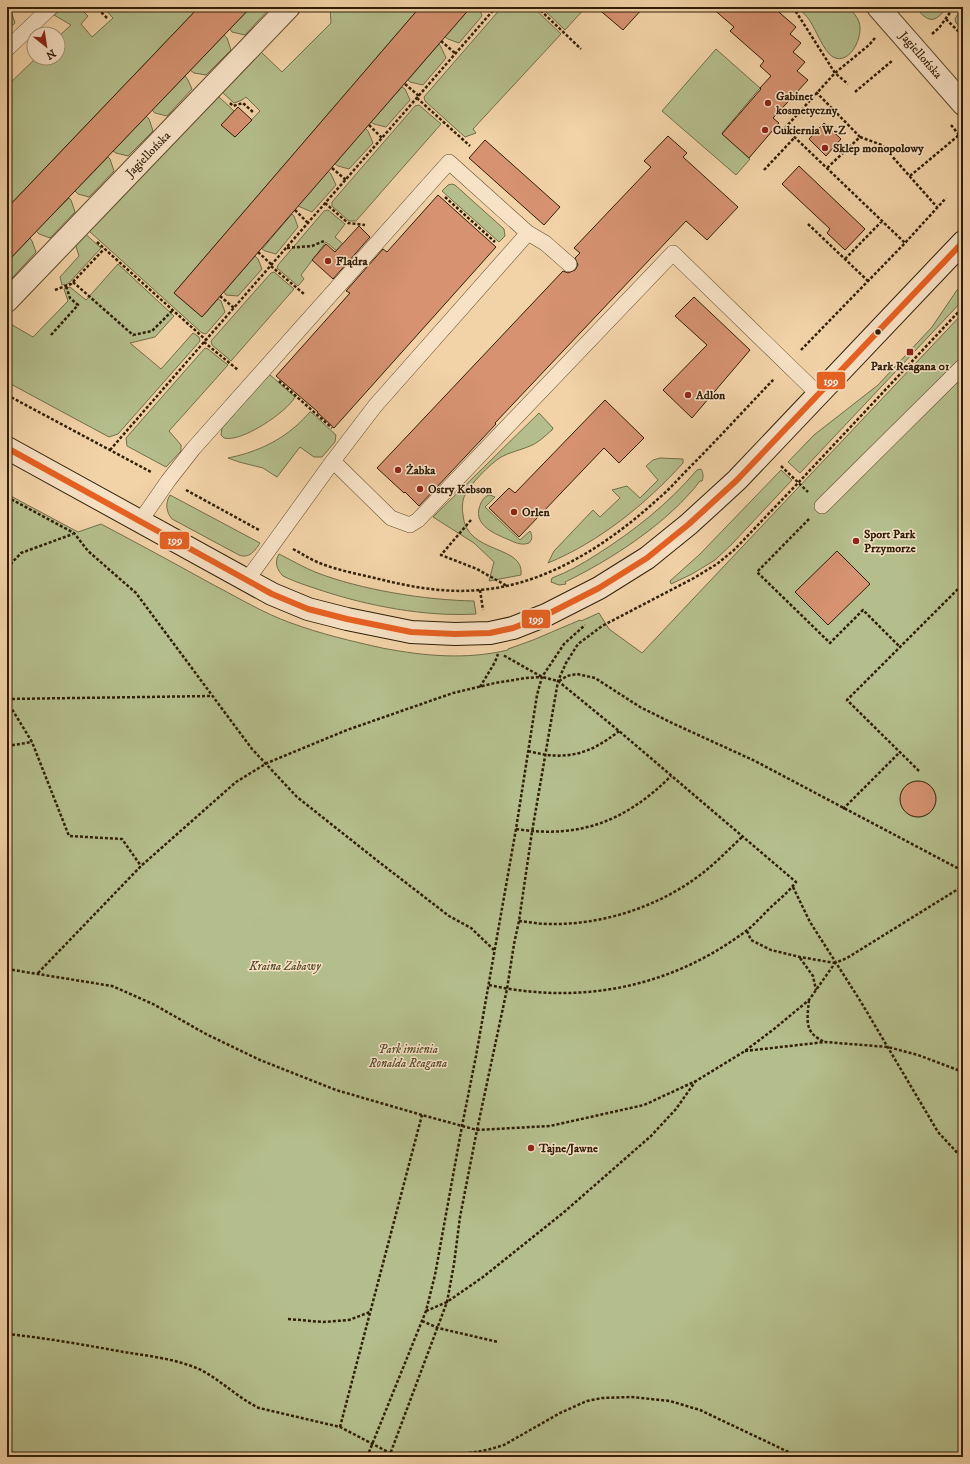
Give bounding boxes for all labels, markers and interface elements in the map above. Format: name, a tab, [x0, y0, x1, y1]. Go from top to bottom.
north arrow	[26, 26, 66, 66]
street label: Jagiellońska	[895, 28, 946, 83]
text: N	[43, 45, 58, 62]
place label: Gabinet kosmetyczny	[775, 89, 838, 118]
marker: Gabinet kosmetyczny	[763, 98, 773, 108]
place label: Cukiernia W-Z	[773, 123, 846, 138]
marker: Cukiernia W-Z	[760, 125, 770, 135]
street label: Jagiellońska	[122, 128, 174, 181]
place label: Sklep monopolowy	[833, 141, 924, 156]
marker: Sklep monopolowy	[820, 143, 830, 153]
place label: Flądra	[336, 254, 369, 269]
marker: Flądra	[323, 256, 333, 266]
unlabelled marker	[873, 327, 883, 337]
marker: Park Reagana 01	[905, 347, 915, 357]
place label: Park Reagana 01	[871, 359, 950, 374]
line badge: 199	[816, 371, 846, 390]
text: 199	[824, 375, 839, 389]
place label: Adlon	[695, 388, 726, 403]
marker: Adlon	[683, 390, 693, 400]
place label: Żabka	[406, 463, 436, 478]
marker: Żabka	[393, 465, 403, 475]
place label: Ostry Kebson	[428, 482, 493, 497]
marker: Ostry Kebson	[415, 484, 425, 494]
place label: Orlen	[522, 505, 550, 520]
marker: Orlen	[509, 507, 519, 517]
place label: Sport Park Przymorze	[864, 527, 916, 556]
line badge: 199	[159, 531, 190, 550]
text: 199	[168, 534, 183, 548]
marker: Sport Park Przymorze	[851, 536, 861, 546]
line badge: 199	[521, 609, 551, 629]
text: 199	[529, 613, 544, 627]
park label: Kraina Zabawy	[248, 959, 322, 974]
park label: Park imienia Ronalda Reagana	[368, 1042, 447, 1071]
place label: Tajne/Jawne	[538, 1141, 598, 1156]
marker: Tajne/Jawne	[526, 1143, 536, 1153]

